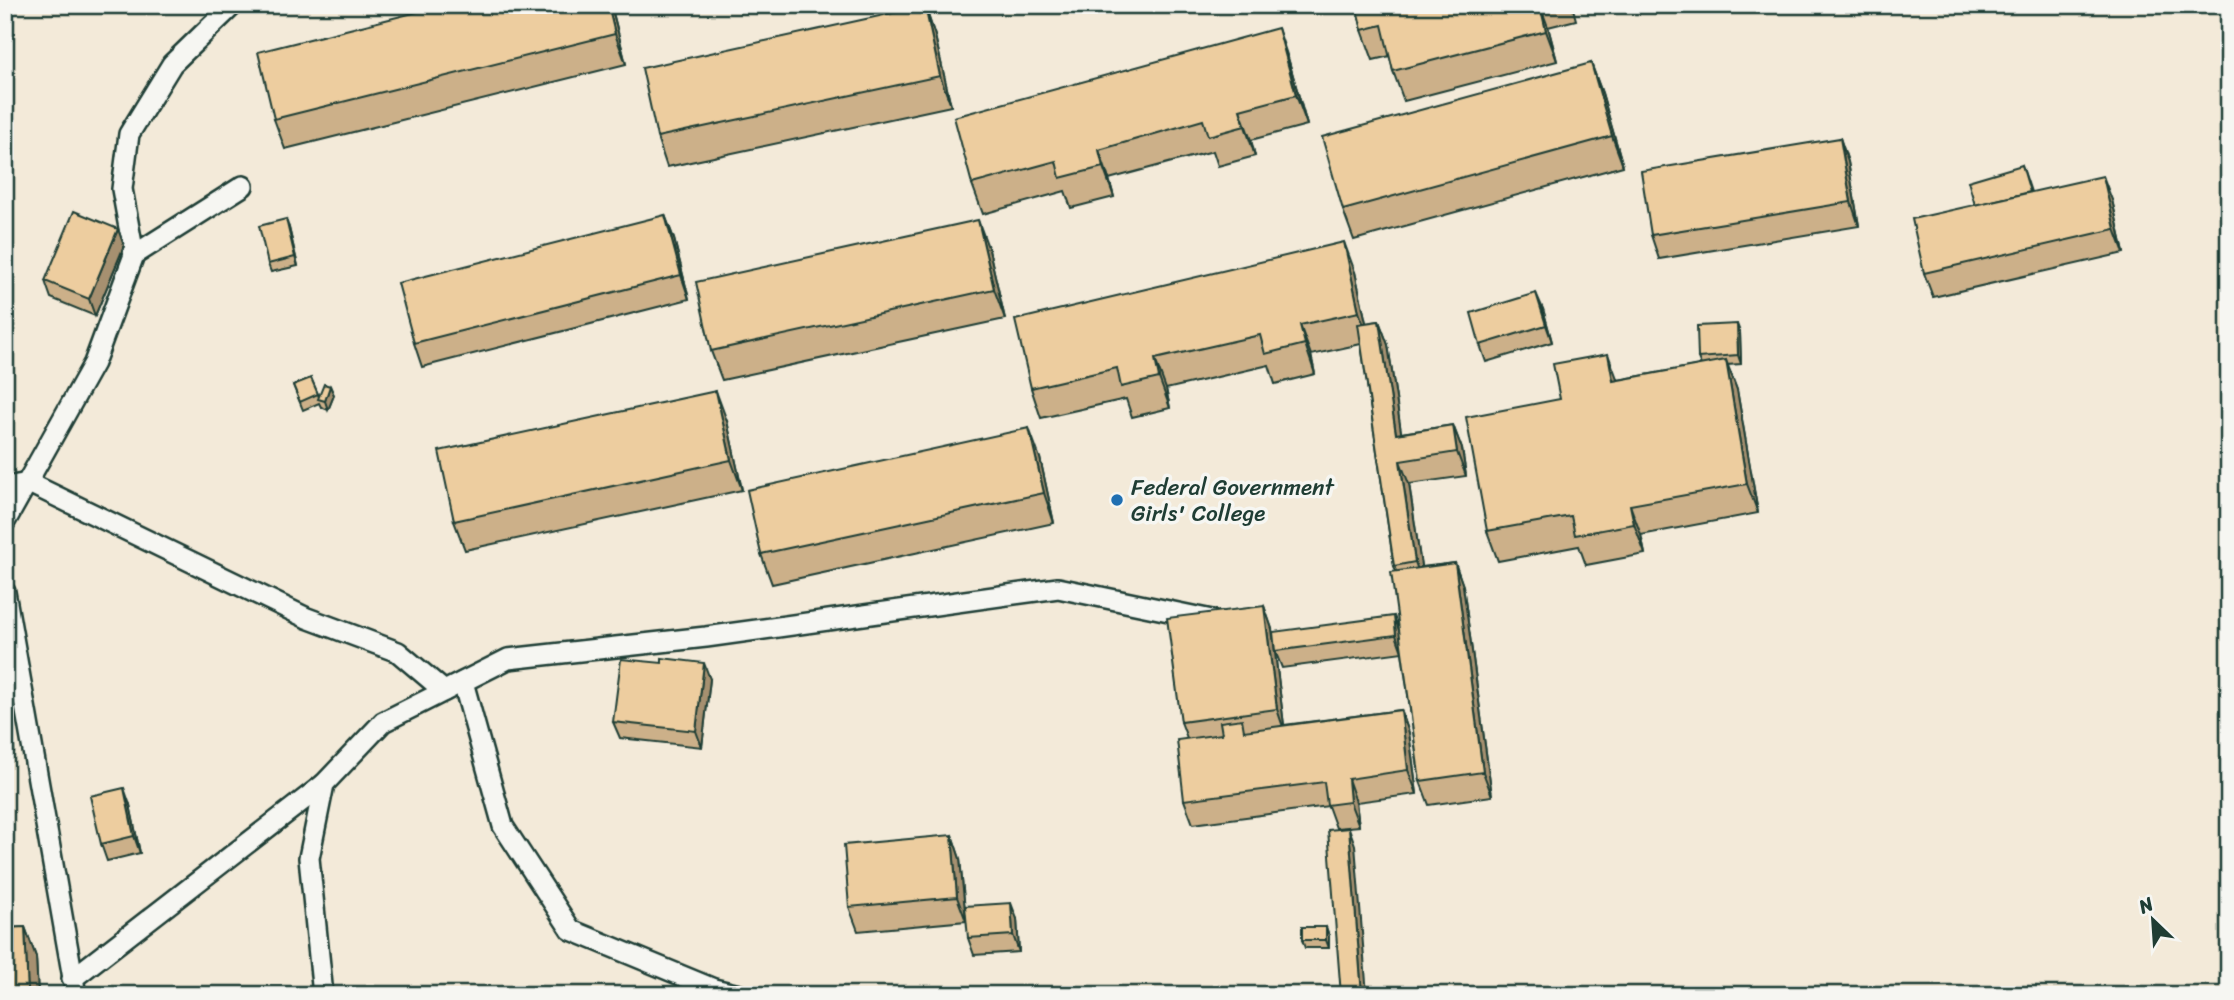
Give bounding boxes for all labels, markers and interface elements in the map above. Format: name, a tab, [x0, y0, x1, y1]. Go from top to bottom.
place label: Federal Government Girls' College	[1131, 467, 1335, 534]
marker: Federal Government Girls' College	[1109, 492, 1125, 508]
north arrow	[2118, 884, 2188, 954]
text: N	[2132, 887, 2160, 923]

